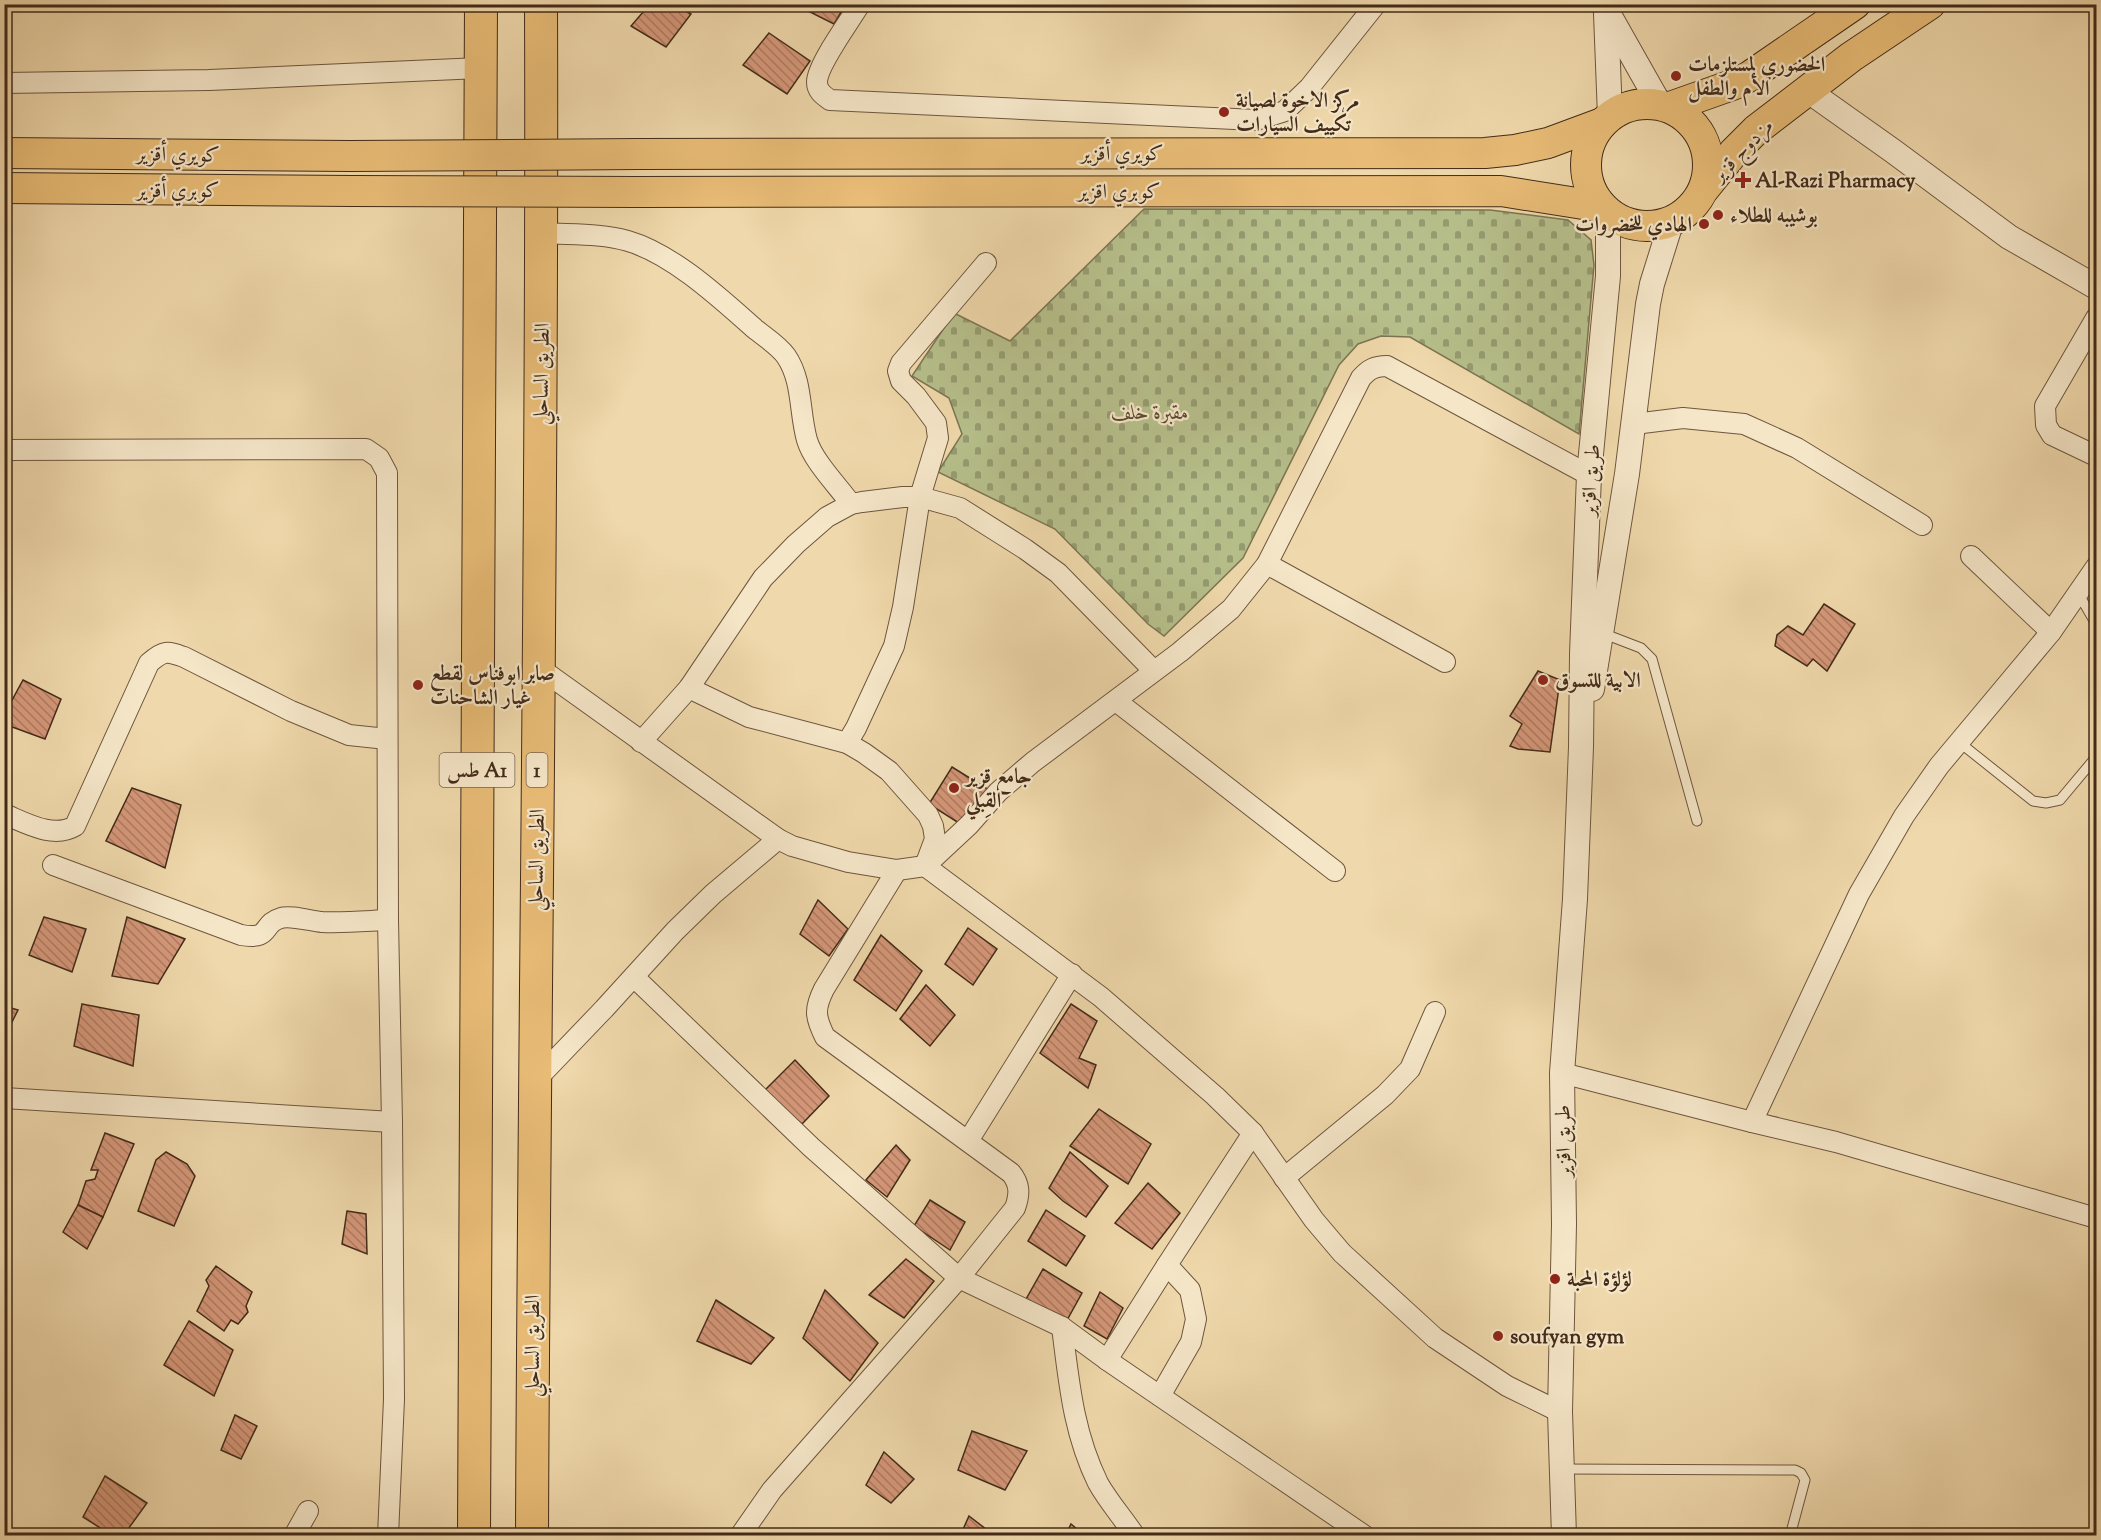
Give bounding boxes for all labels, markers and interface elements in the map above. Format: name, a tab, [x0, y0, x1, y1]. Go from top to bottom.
place label: الخضوري لمستلزمات الأم والطفل	[1688, 51, 1825, 107]
marker: الخضوري لمستلزمات الأم والطفل	[1669, 69, 1683, 83]
place label: مركز الاخوة لصيانة تكييف السيارات	[1236, 87, 1359, 141]
marker: مركز الاخوة لصيانة تكييف السيارات	[1217, 105, 1231, 119]
street label: مزدوج قزير	[1704, 113, 1783, 193]
street label: كويري أقزير	[134, 138, 220, 172]
street label: كويري أقزير	[1078, 138, 1164, 170]
place label: Al-Razi Pharmacy	[1755, 167, 1916, 197]
marker: Al-Razi Pharmacy	[1736, 173, 1750, 187]
street label: كوبري أقزير	[134, 175, 220, 207]
street label: كوبري اقزير	[1076, 178, 1161, 208]
place label: بوشيبه للطلاء	[1730, 202, 1818, 232]
marker: بوشيبه للطلاء	[1711, 208, 1725, 222]
place label: الهادي للخضروات	[1575, 211, 1692, 241]
marker: الهادي للخضروات	[1697, 217, 1711, 231]
street label: الطريق الساحلي	[527, 323, 562, 426]
park label: مقبرة خلف	[1111, 399, 1189, 429]
street label: طريق اقزير	[1574, 443, 1609, 519]
place label: صابر ابوفناس لقطع غيار الشاحنات	[430, 660, 555, 714]
place label: الابية للتسوق	[1555, 667, 1641, 697]
marker: الابية للتسوق	[1536, 673, 1550, 687]
marker: صابر ابوفناس لقطع غيار الشاحنات	[411, 678, 425, 692]
road number: طس A1	[440, 753, 514, 787]
road number: 1	[526, 753, 548, 787]
place label: جامع قزير القِبلي	[964, 763, 1032, 820]
marker: جامع قزير القِبلي	[947, 781, 961, 795]
street label: الطريق الساحلي	[522, 809, 557, 912]
street label: طريق اقزير	[1549, 1104, 1581, 1180]
place label: لؤلؤة المحبة	[1567, 1266, 1632, 1296]
marker: لؤلؤة المحبة	[1548, 1272, 1562, 1286]
street label: الطريق الساحلي	[519, 1295, 552, 1397]
place label: soufyan gym	[1510, 1323, 1625, 1353]
marker: soufyan gym	[1491, 1329, 1505, 1343]

